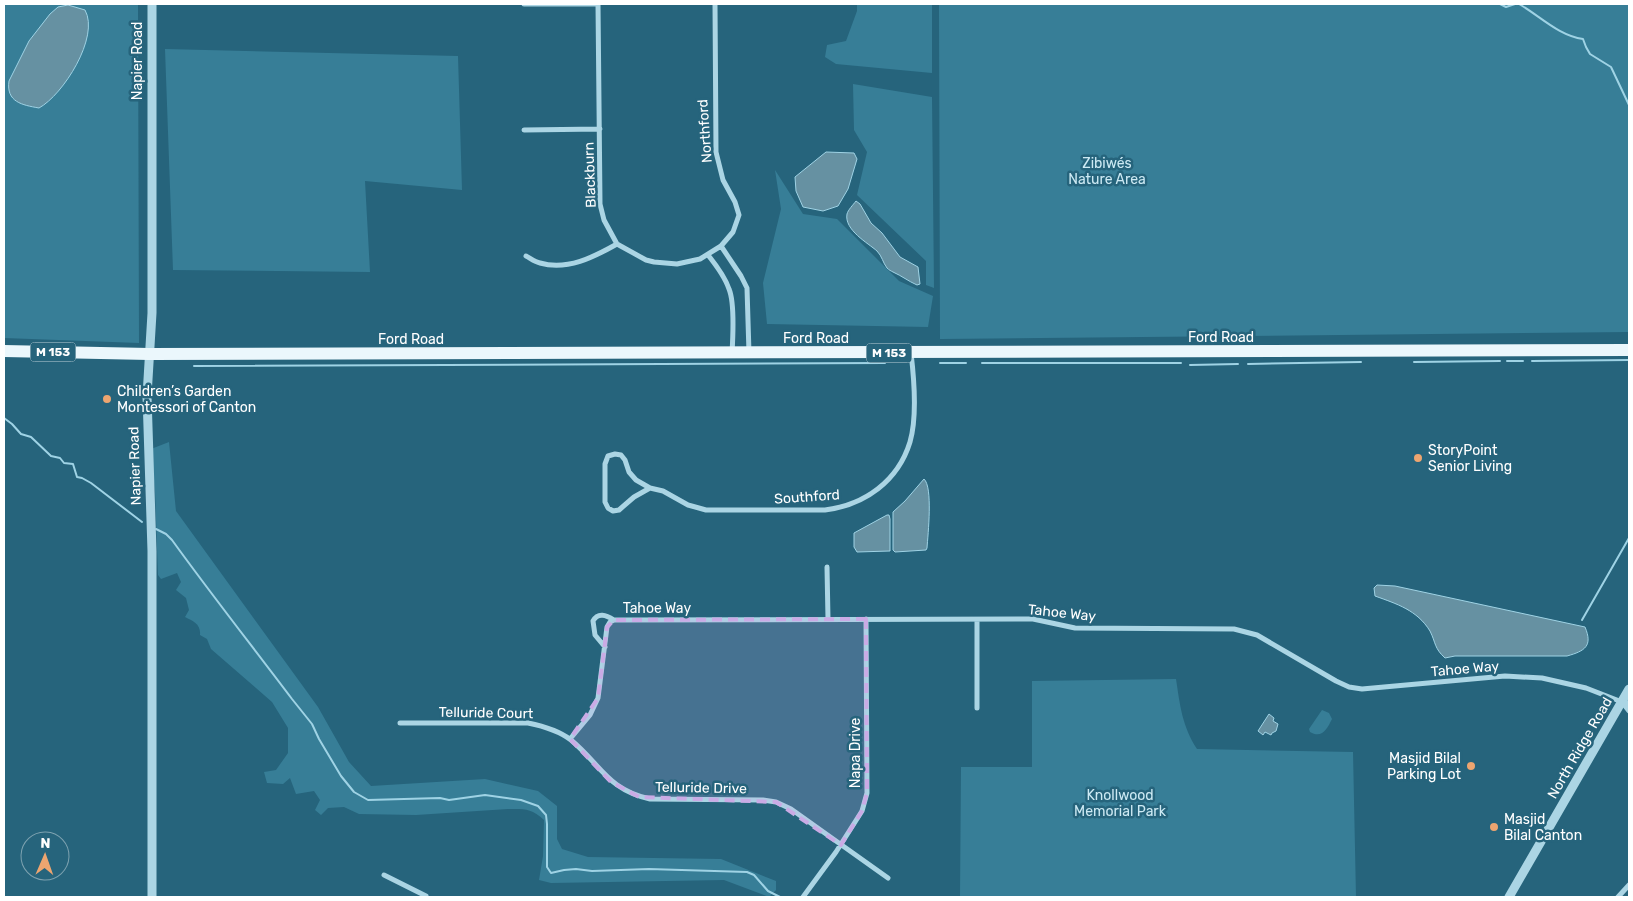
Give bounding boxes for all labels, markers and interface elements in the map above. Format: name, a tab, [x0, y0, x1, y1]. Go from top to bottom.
street label: Napier Road	[129, 22, 146, 100]
street label: Northford	[694, 99, 716, 163]
street label: Blackburn	[580, 142, 600, 208]
park label: Zibiwés Nature Area	[1068, 155, 1146, 188]
street label: Ford Road	[1188, 329, 1254, 346]
street label: Ford Road	[783, 330, 849, 347]
street label: Ford Road	[378, 331, 444, 348]
road number: M 153	[30, 342, 76, 362]
road number: M 153	[866, 343, 912, 362]
place label: Children’s Garden Montessori of Canton	[117, 383, 256, 416]
marker: Children’s Garden Montessori of Canton	[101, 393, 113, 405]
street label: Napier Road	[125, 426, 145, 506]
place label: StoryPoint Senior Living	[1428, 442, 1512, 475]
marker: StoryPoint Senior Living	[1412, 452, 1424, 464]
street label: Southford	[774, 486, 840, 508]
street label: Tahoe Way	[623, 600, 691, 617]
street label: Tahoe Way	[1027, 601, 1097, 625]
street label: Tahoe Way	[1430, 658, 1500, 680]
street label: North Ridge Road	[1544, 694, 1616, 802]
street label: Telluride Court	[438, 704, 534, 722]
street label: Napa Drive	[847, 718, 864, 788]
place label: Masjid Bilal Parking Lot	[1387, 750, 1462, 783]
marker: Masjid Bilal Parking Lot	[1465, 760, 1477, 772]
street label: Telluride Drive	[655, 779, 747, 797]
park label: Knollwood Memorial Park	[1074, 787, 1167, 820]
place label: Masjid Bilal Canton	[1504, 811, 1582, 844]
marker: Masjid Bilal Canton	[1488, 821, 1500, 833]
north arrow	[20, 831, 70, 881]
text: N	[40, 835, 51, 852]

